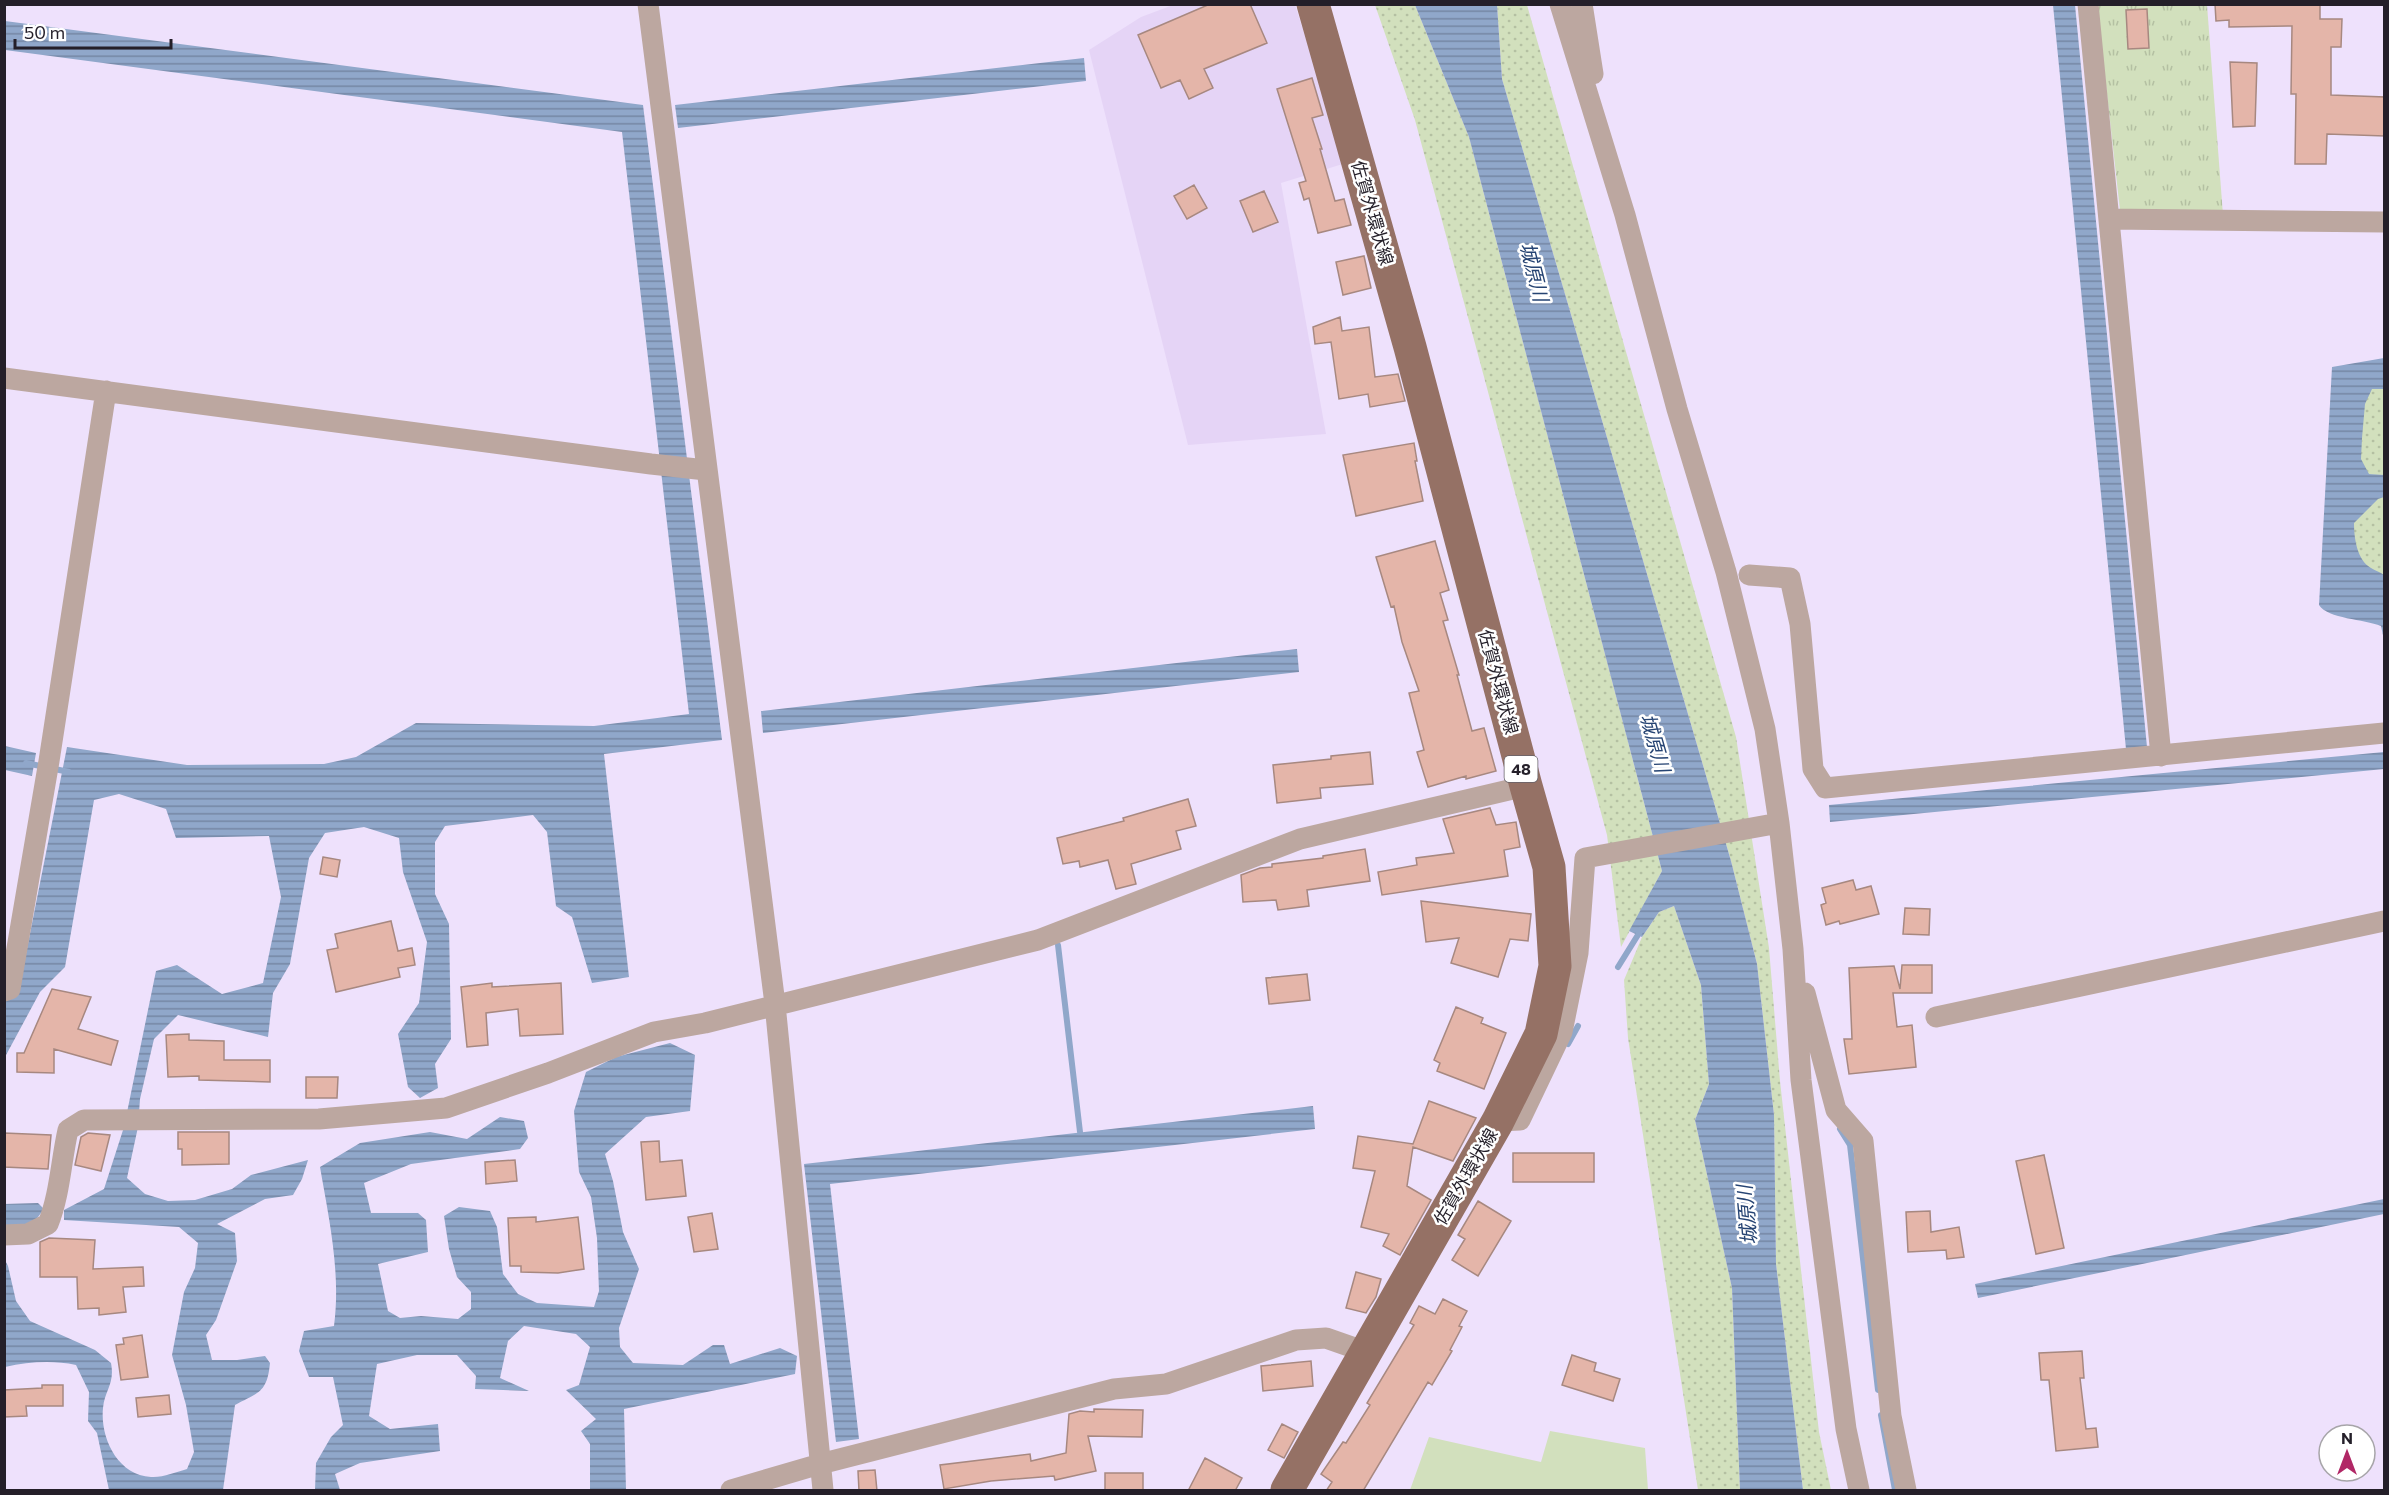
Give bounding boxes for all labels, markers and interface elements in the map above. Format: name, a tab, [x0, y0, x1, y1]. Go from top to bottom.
scale bar	[15, 12, 171, 50]
text: 50 m	[24, 21, 65, 43]
street label: 佐賀外環状線	[1348, 158, 1398, 268]
water label: 城原川	[1516, 240, 1554, 306]
street label: 佐賀外環状線	[1474, 627, 1524, 737]
water label: 城原川	[1636, 711, 1676, 777]
road number: 48	[1504, 756, 1538, 782]
street label: 佐賀外環状線	[1429, 1124, 1502, 1229]
water label: 城原川	[1731, 1182, 1761, 1246]
north arrow	[2317, 1423, 2377, 1483]
text: N	[2341, 1428, 2353, 1447]

